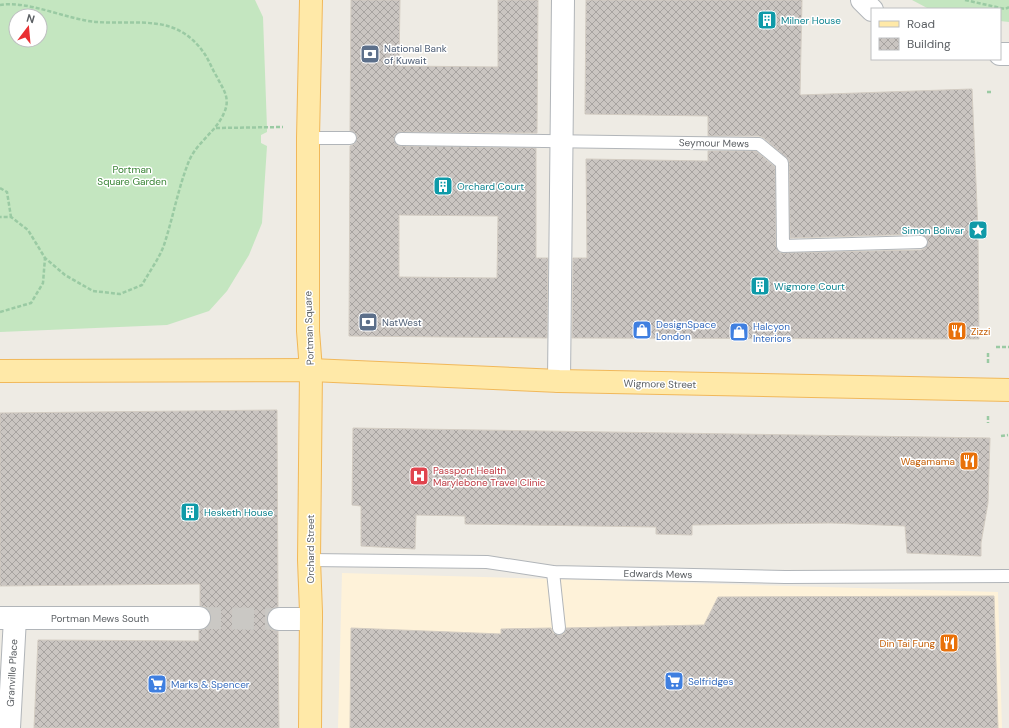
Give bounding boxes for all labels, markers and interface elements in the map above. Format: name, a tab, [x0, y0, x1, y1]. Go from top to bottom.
north arrow	[8, 8, 48, 48]
legend	[871, 8, 1001, 60]
building icon: Milner House	[756, 9, 778, 31]
text: N	[25, 11, 37, 26]
place label: Milner House	[781, 14, 841, 27]
text: Road	[907, 16, 935, 32]
text: Building	[907, 36, 951, 52]
place label: National Bank of Kuwait	[384, 42, 447, 67]
bank icon: National Bank of Kuwait	[359, 43, 381, 65]
street label: Seymour Mews	[679, 136, 749, 150]
park label: Portman Square Garden	[97, 163, 167, 188]
building icon: Orchard Court	[432, 175, 454, 197]
place label: Orchard Court	[457, 180, 524, 193]
place icon: Simon Bolivar	[967, 219, 989, 241]
place label: Simon Bolivar	[902, 224, 964, 237]
building icon: Wigmore Court	[749, 275, 771, 297]
place label: Wigmore Court	[774, 280, 845, 293]
street label: Portman Square	[301, 290, 317, 365]
bank icon: NatWest	[357, 311, 379, 333]
place label: NatWest	[382, 316, 422, 329]
place label: DesignSpace London	[656, 318, 717, 343]
shop icon: DesignSpace London	[631, 319, 653, 341]
place label: Halcyon Interiors	[753, 320, 791, 345]
restaurant icon: Zizzi	[946, 320, 968, 342]
shop icon: Halcyon Interiors	[728, 321, 750, 343]
place label: Zizzi	[971, 325, 990, 338]
street label: Wigmore Street	[624, 377, 697, 391]
restaurant icon: Wagamama	[958, 450, 980, 472]
place label: Wagamama	[901, 455, 955, 468]
place label: Passport Health Marylebone Travel Clinic	[433, 464, 546, 489]
hospital icon: Passport Health Marylebone Travel Clinic	[408, 465, 430, 487]
building icon: Hesketh House	[179, 501, 201, 523]
place label: Hesketh House	[204, 506, 274, 519]
street label: Orchard Street	[304, 514, 317, 583]
street label: Edwards Mews	[623, 567, 693, 581]
street label: Portman Mews South	[51, 612, 149, 625]
restaurant icon: Din Tai Fung	[938, 632, 960, 654]
place label: Din Tai Fung	[880, 637, 935, 650]
street label: Granville Place	[4, 639, 20, 707]
supermarket icon: Selfridges	[663, 670, 685, 692]
supermarket icon: Marks & Spencer	[146, 673, 168, 695]
place label: Selfridges	[688, 675, 734, 688]
place label: Marks & Spencer	[171, 678, 250, 691]

